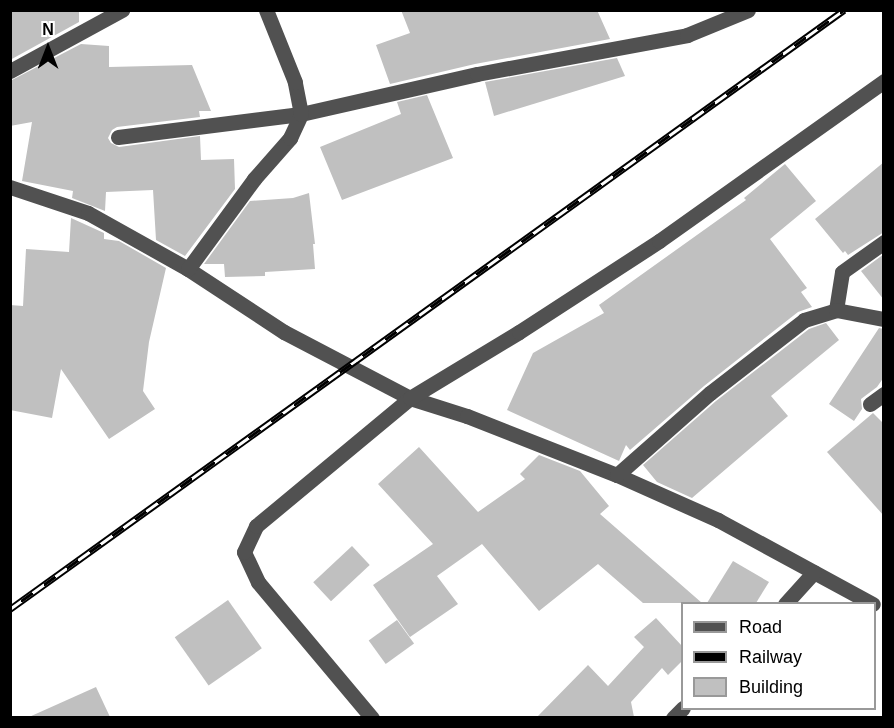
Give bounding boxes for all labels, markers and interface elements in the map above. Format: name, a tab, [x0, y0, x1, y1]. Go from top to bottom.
north arrow	[18, 18, 78, 78]
text: N	[42, 21, 54, 38]
legend	[681, 602, 876, 710]
text: Road	[739, 617, 782, 637]
text: Railway	[739, 647, 802, 667]
text: Building	[739, 677, 803, 697]

